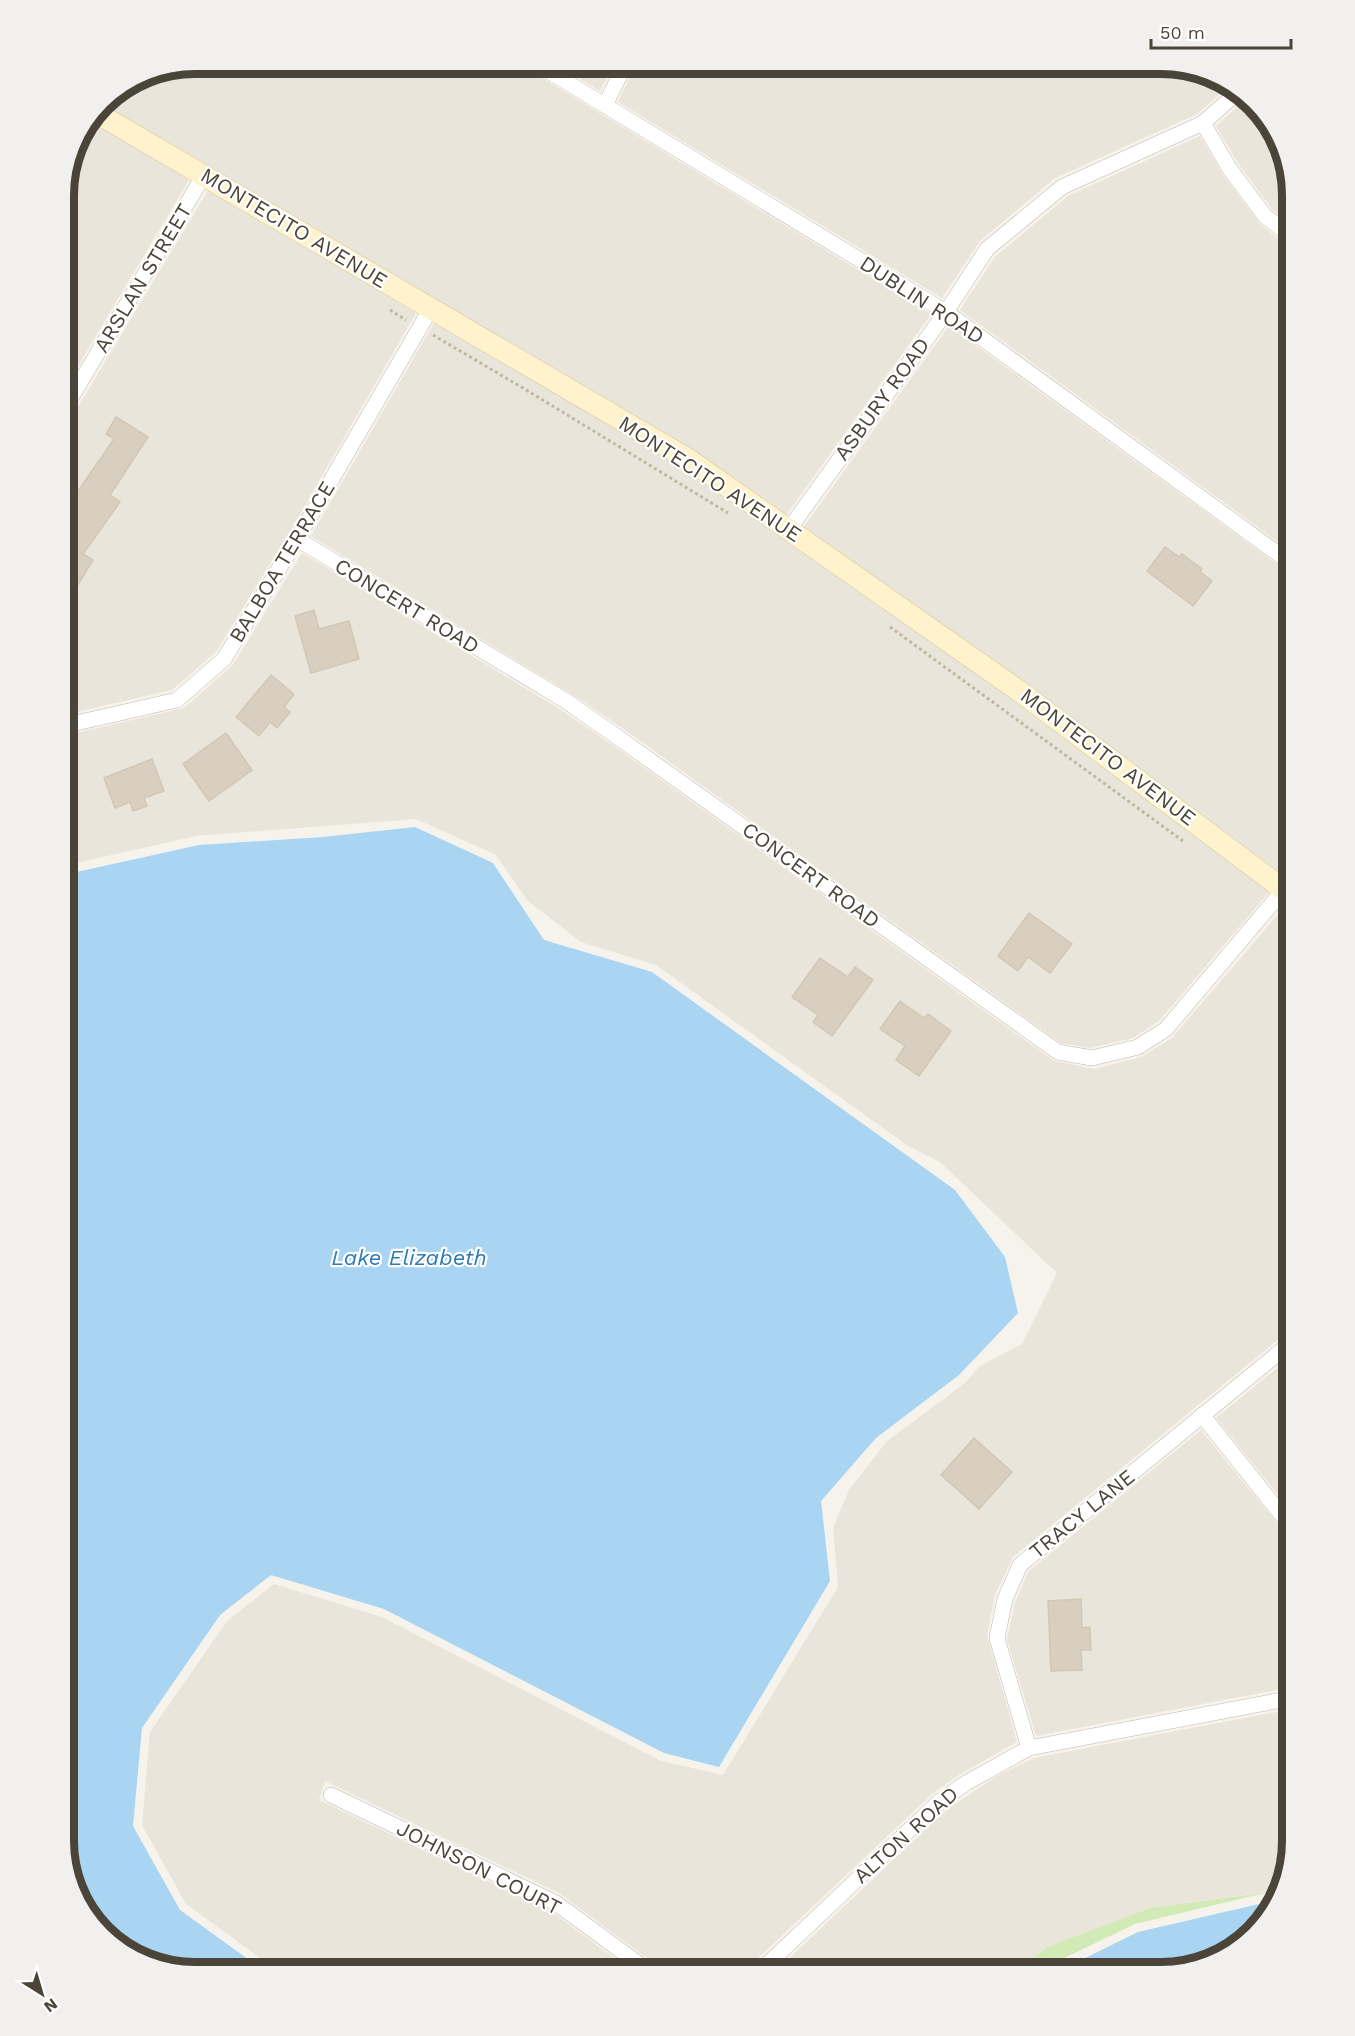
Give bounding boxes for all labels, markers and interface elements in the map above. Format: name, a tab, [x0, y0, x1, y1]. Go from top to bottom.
scale bar	[1151, 12, 1290, 50]
text: 50 m	[1160, 22, 1205, 43]
street label: MONTECITO AVENUE	[197, 162, 392, 293]
street label: ARSLAN STREET	[88, 199, 197, 357]
street label: DUBLIN ROAD	[855, 250, 989, 349]
street label: ASBURY ROAD	[829, 332, 935, 465]
street label: MONTECITO AVENUE	[614, 410, 806, 547]
street label: BALBOA TERRACE	[224, 477, 340, 647]
street label: CONCERT ROAD	[330, 553, 484, 659]
street label: MONTECITO AVENUE	[1016, 683, 1201, 831]
street label: CONCERT ROAD	[738, 816, 885, 933]
water label: Lake Elizabeth	[331, 1245, 487, 1270]
street label: TRACY LANE	[1024, 1464, 1139, 1564]
street label: ALTON ROAD	[848, 1781, 963, 1888]
street label: JOHNSON COURT	[393, 1815, 566, 1920]
north arrow	[12, 1964, 72, 2024]
text: N	[40, 1994, 61, 2017]

